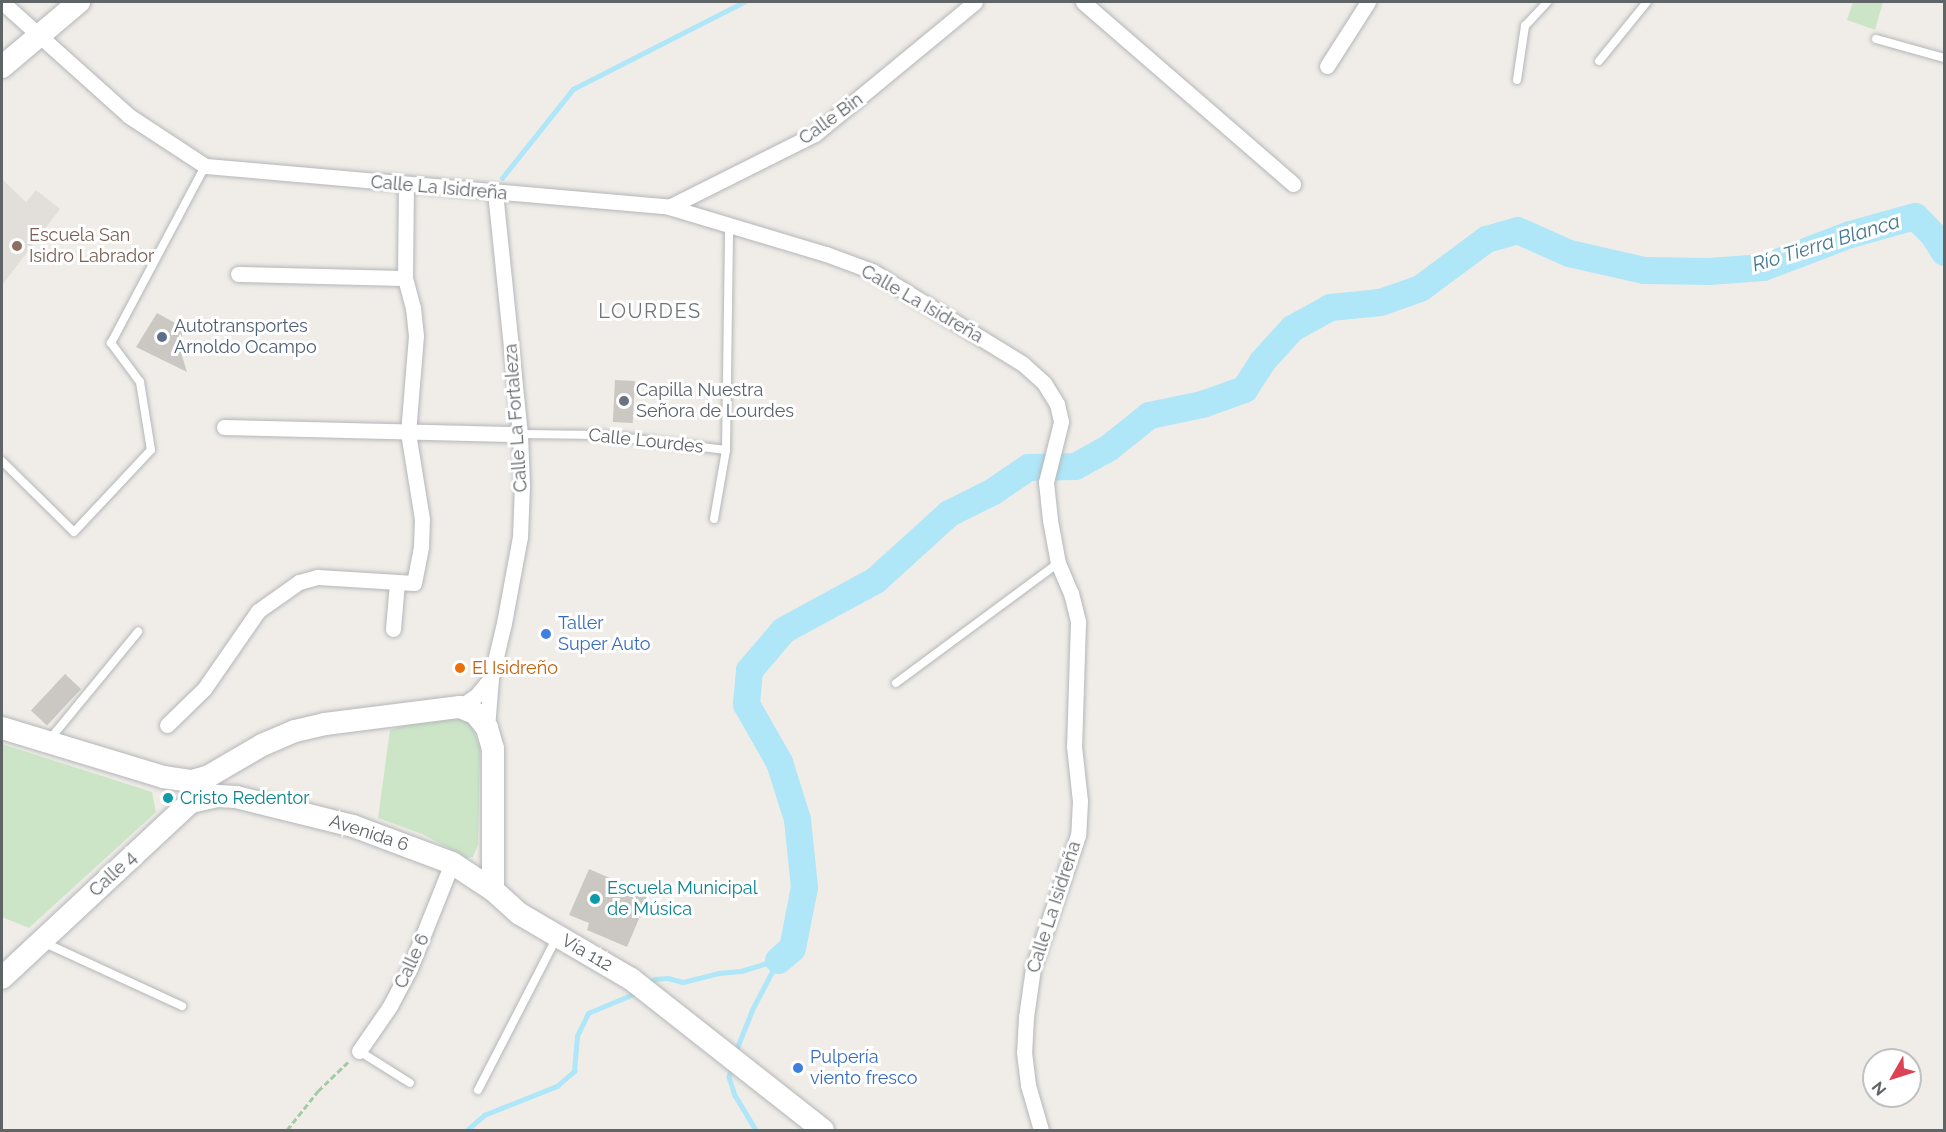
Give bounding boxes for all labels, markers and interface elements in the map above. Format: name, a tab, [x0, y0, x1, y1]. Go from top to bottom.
street label: Calle Bin	[795, 89, 867, 149]
street label: Calle La Isidreña	[370, 171, 508, 205]
water label: Río Tierra Blanca	[1749, 209, 1903, 277]
place label: Escuela San Isidro Labrador	[29, 225, 154, 268]
marker: Escuela San Isidro Labrador	[10, 239, 24, 253]
street label: Calle La Isidreña	[857, 260, 987, 348]
district label: LOURDES	[598, 299, 702, 323]
place label: Autotransportes Arnoldo Ocampo	[174, 316, 317, 358]
marker: Autotransportes Arnoldo Ocampo	[155, 330, 169, 344]
street label: Calle La Fortaleza	[500, 343, 532, 493]
place label: Capilla Nuestra Señora de Lourdes	[636, 380, 794, 422]
marker: Capilla Nuestra Señora de Lourdes	[617, 394, 631, 408]
street label: Calle Lourdes	[588, 424, 704, 458]
place label: Taller Super Auto	[558, 613, 651, 656]
marker: Taller Super Auto	[539, 627, 553, 641]
place label: El Isidreño	[472, 657, 558, 679]
marker: El Isidreño	[453, 661, 467, 675]
place label: Cristo Redentor	[180, 787, 310, 809]
marker: Cristo Redentor	[161, 791, 175, 805]
street label: Avenida 6	[327, 810, 411, 856]
street label: Calle La Isidreña	[1023, 838, 1085, 976]
street label: Calle 4	[85, 847, 141, 901]
place label: Escuela Municipal de Música	[607, 878, 758, 920]
marker: Escuela Municipal de Música	[588, 892, 602, 906]
street label: Calle 6	[390, 930, 434, 992]
street label: Vía 112	[558, 930, 616, 976]
place label: Pulpería viento fresco	[810, 1047, 917, 1090]
north arrow	[1862, 1048, 1922, 1108]
marker: Pulpería viento fresco	[791, 1061, 805, 1075]
text: N	[1868, 1078, 1890, 1099]

